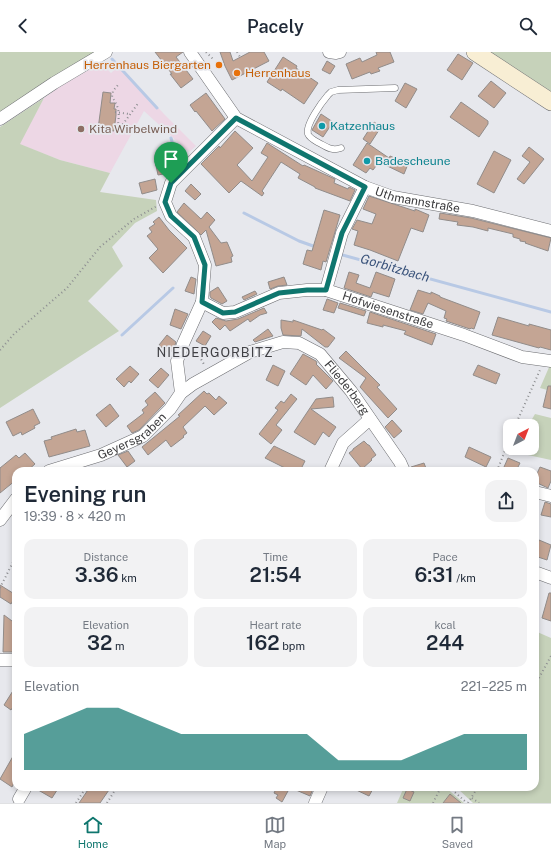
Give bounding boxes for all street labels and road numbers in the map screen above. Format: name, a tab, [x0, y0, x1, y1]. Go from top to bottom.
street label: Uthmannstraße	[373, 184, 461, 216]
street label: Hofwiesenstraße	[341, 289, 435, 332]
street label: Fliederberg	[322, 358, 372, 418]
street label: Geyersgraben	[96, 410, 169, 463]

